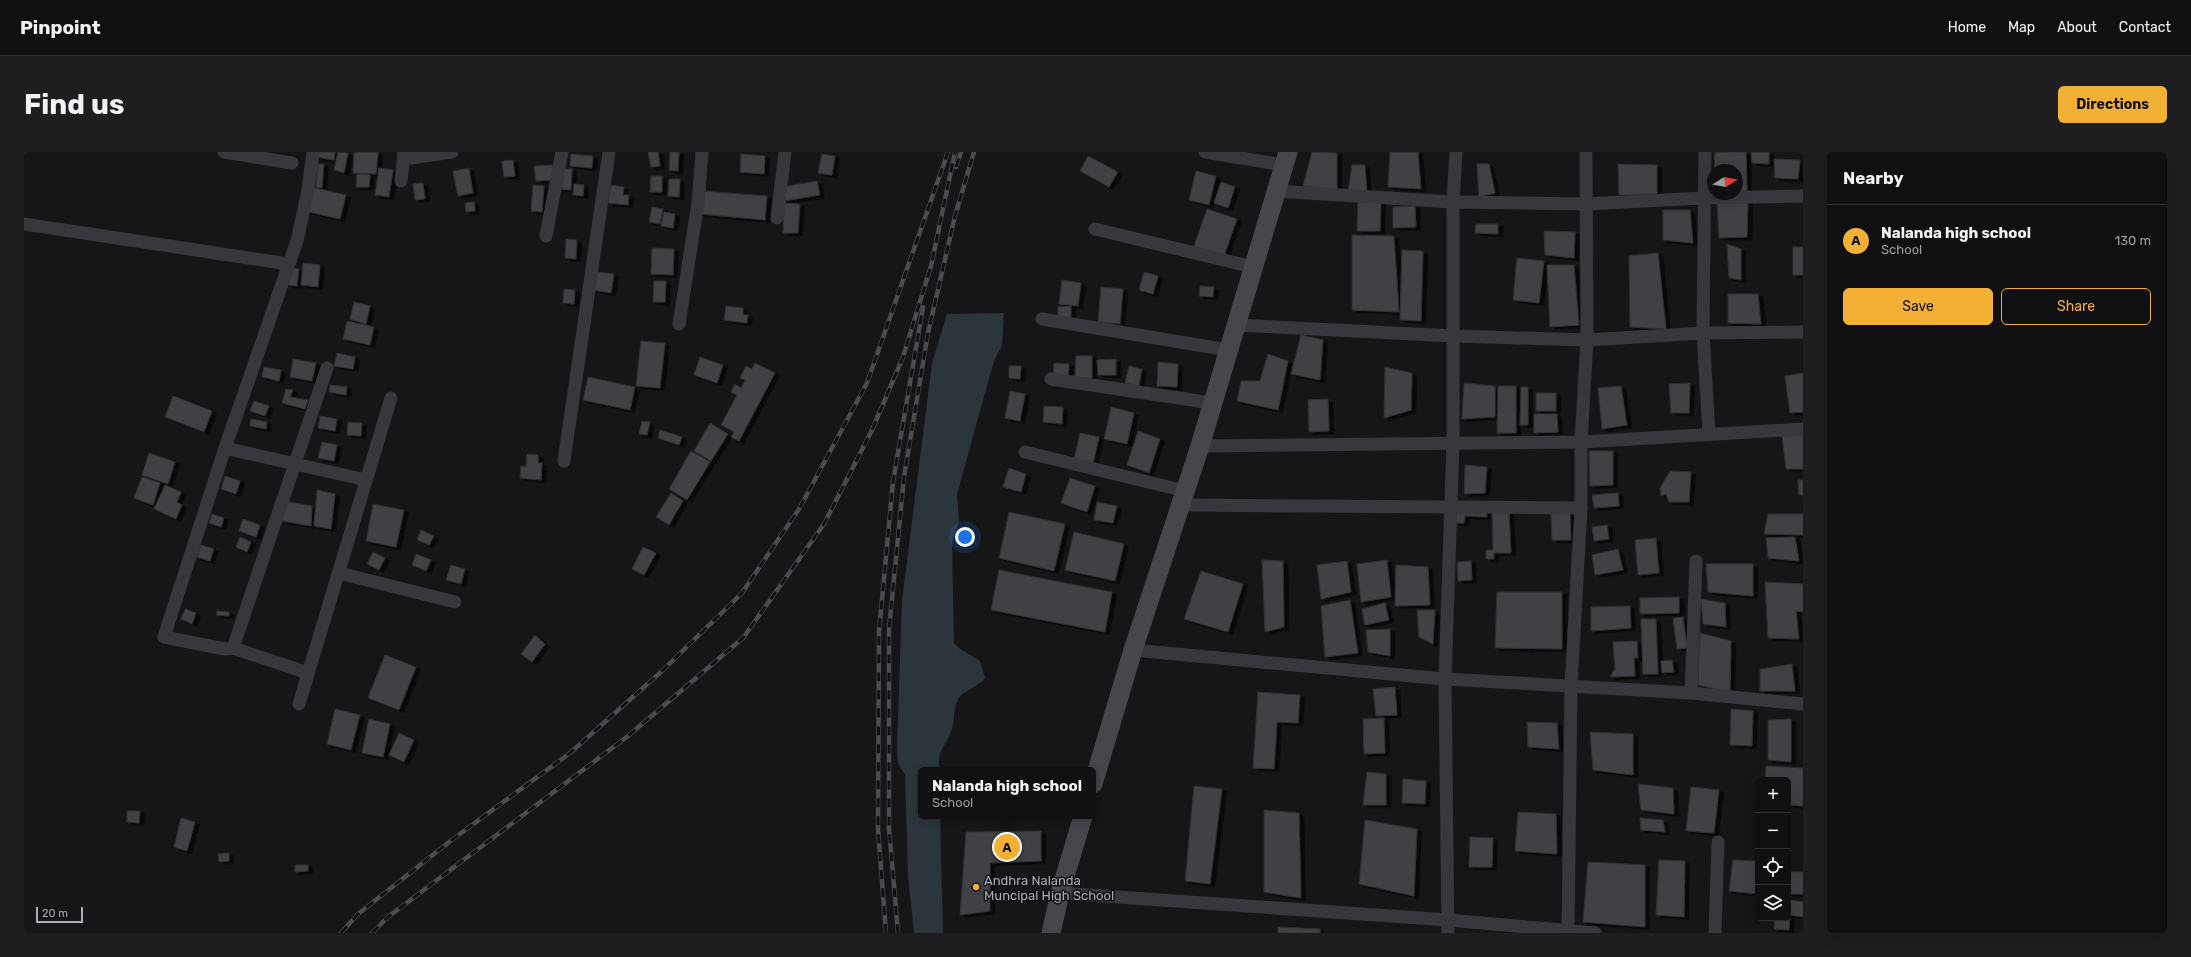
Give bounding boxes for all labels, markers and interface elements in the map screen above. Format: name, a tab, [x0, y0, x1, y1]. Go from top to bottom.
text: Pinpoint	[20, 16, 101, 39]
text: Home	[1948, 19, 1986, 36]
text: Map	[2008, 19, 2035, 36]
text: About	[2057, 19, 2097, 36]
text: Contact	[2119, 19, 2171, 36]
button: Directions	[2058, 86, 2167, 123]
text: Find us	[24, 88, 124, 121]
north arrow	[1707, 164, 1743, 200]
text: Nearby	[1843, 168, 1904, 188]
text: Nalanda high school	[1881, 224, 2031, 242]
text: A	[1851, 233, 1861, 248]
text: 130 m	[2115, 233, 2151, 248]
text: School	[1881, 242, 1922, 257]
button: Save	[1843, 288, 1993, 325]
button: Share	[2001, 288, 2151, 325]
your location	[955, 527, 975, 547]
popup	[918, 767, 1096, 819]
text: Nalanda high school	[932, 777, 1082, 795]
map controls	[1755, 777, 1791, 921]
button: +	[1755, 777, 1791, 813]
text: School	[932, 795, 973, 810]
button: −	[1755, 813, 1791, 849]
pin: A	[994, 832, 1020, 862]
button: locate	[1755, 849, 1791, 885]
place label: Andhra Nalanda Muncipal High School	[984, 873, 1114, 904]
marker: Andhra Nalanda Muncipal High School	[971, 882, 981, 892]
button: layers	[1755, 885, 1791, 921]
scale bar	[36, 905, 83, 924]
text: 20 m	[42, 907, 68, 920]

